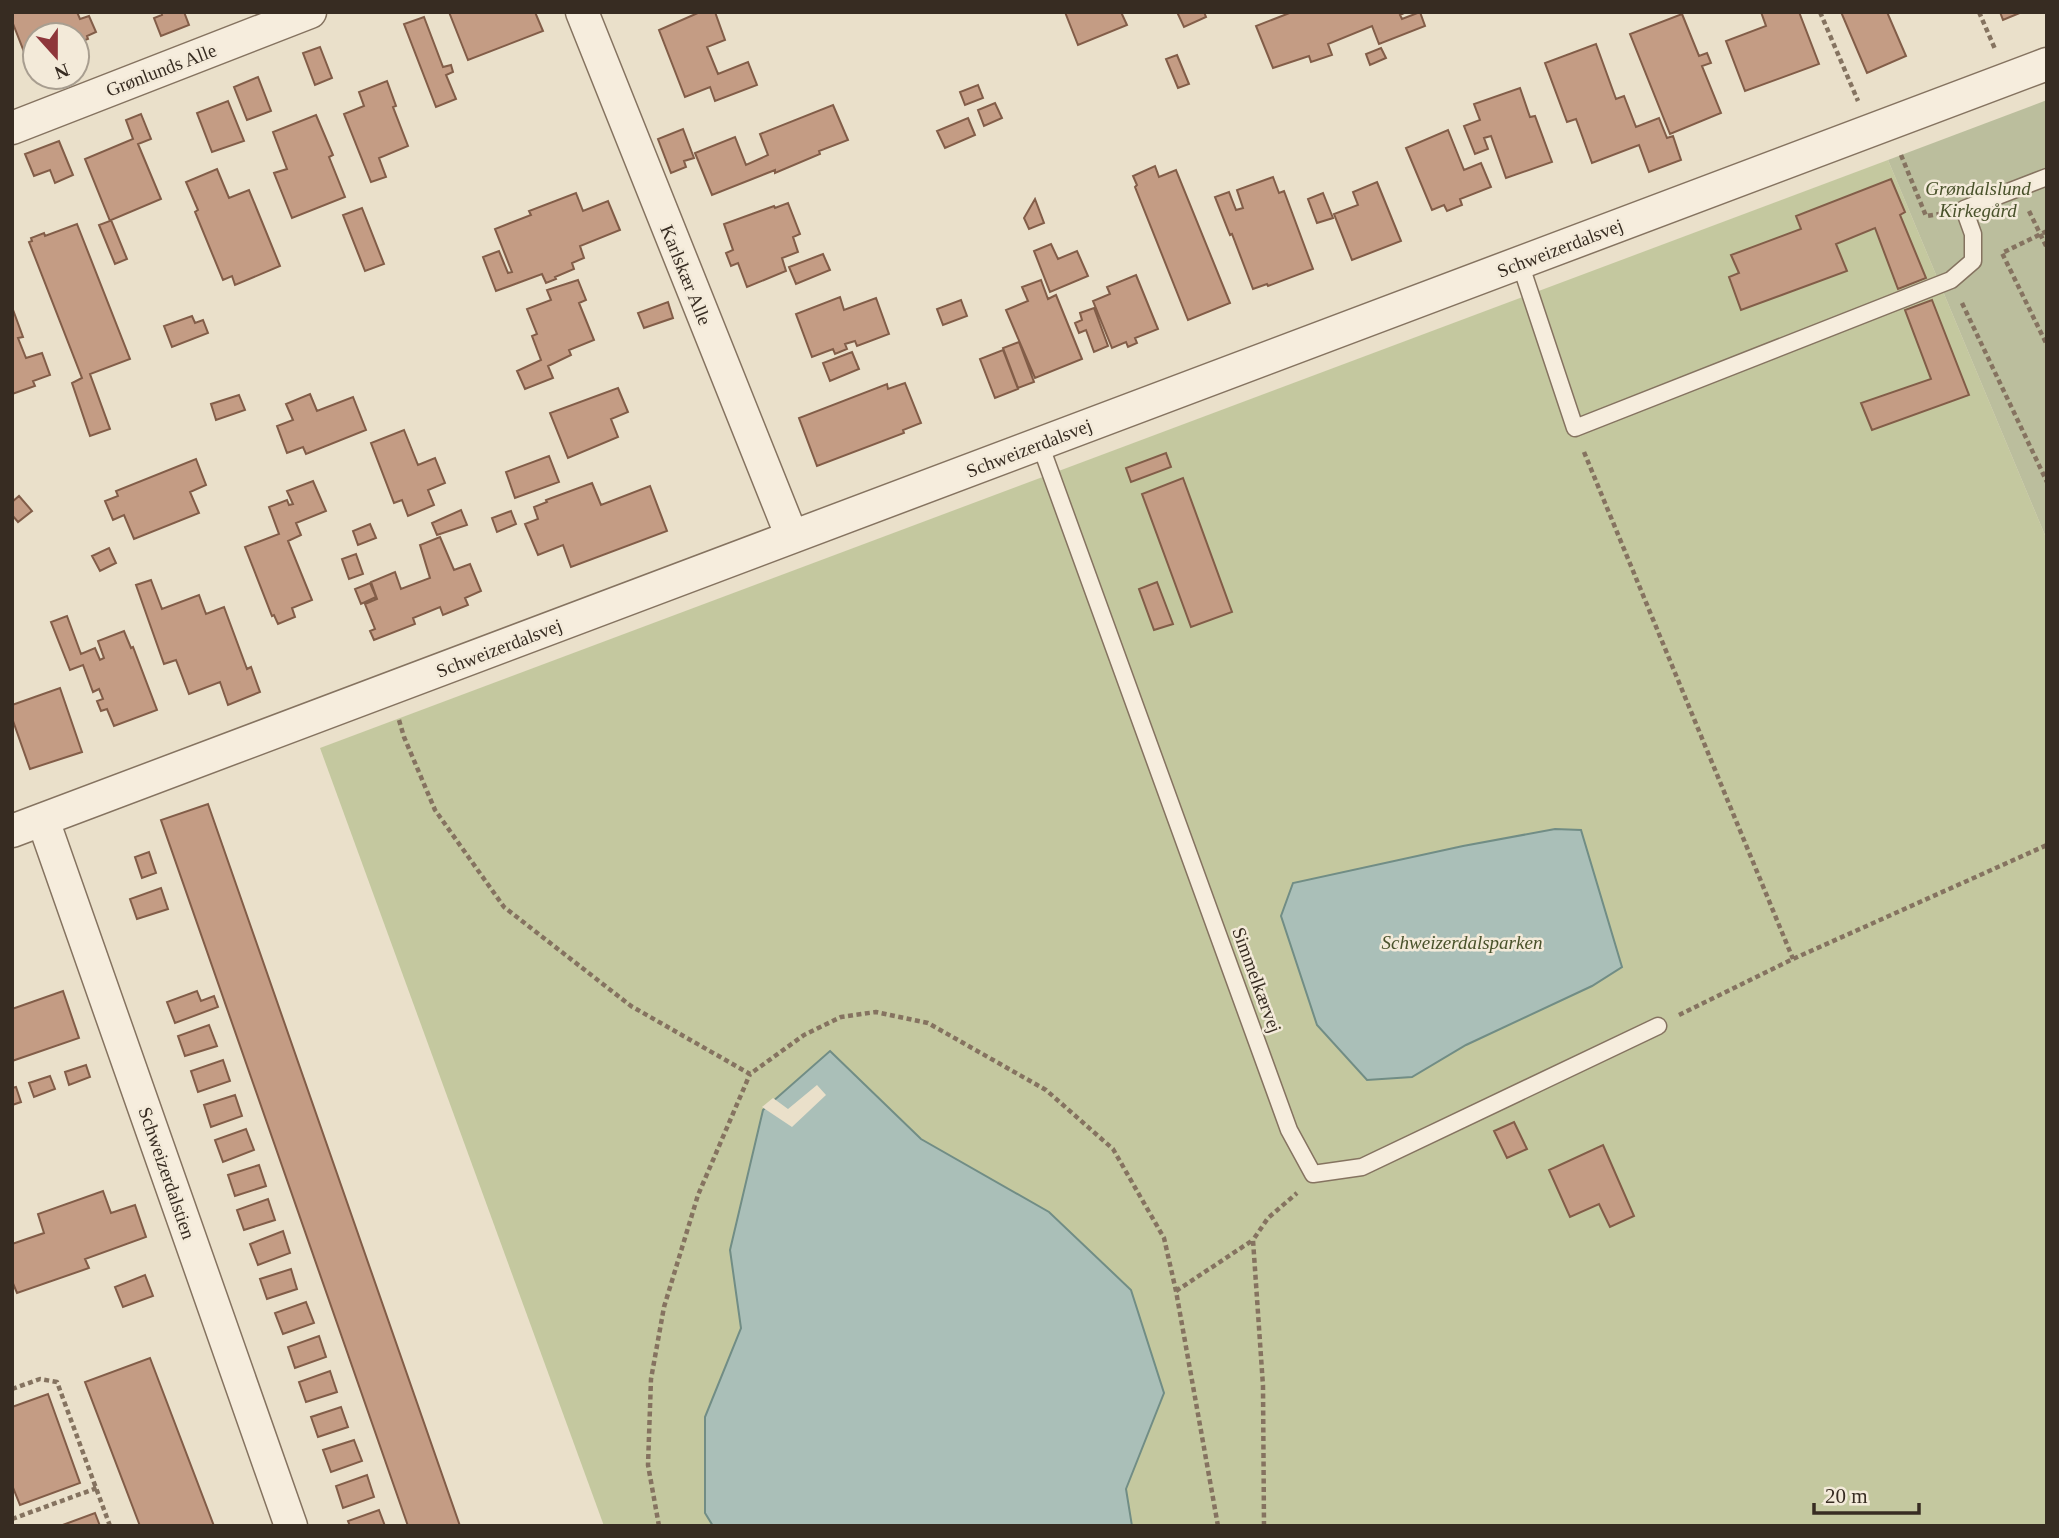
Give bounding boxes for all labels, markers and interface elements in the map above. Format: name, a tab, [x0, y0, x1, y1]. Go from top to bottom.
north arrow	[21, 21, 91, 91]
street label: Grønlunds Alle	[103, 39, 219, 101]
text: N	[51, 59, 72, 84]
park label: Grøndalslund Kirkegård	[1925, 178, 2031, 221]
street label: Schweizerdalsvej	[1494, 214, 1626, 282]
street label: Karlskær Alle	[656, 222, 716, 328]
street label: Schweizerdalsvej	[963, 414, 1095, 482]
street label: Schweizerdalsvej	[433, 614, 565, 682]
street label: Simmelkærvej	[1228, 924, 1286, 1036]
park label: Schweizerdalsparken	[1382, 932, 1542, 953]
street label: Schweizerdalstien	[135, 1104, 200, 1242]
scale bar	[1814, 1472, 1919, 1516]
text: 20 m	[1825, 1484, 1868, 1508]

